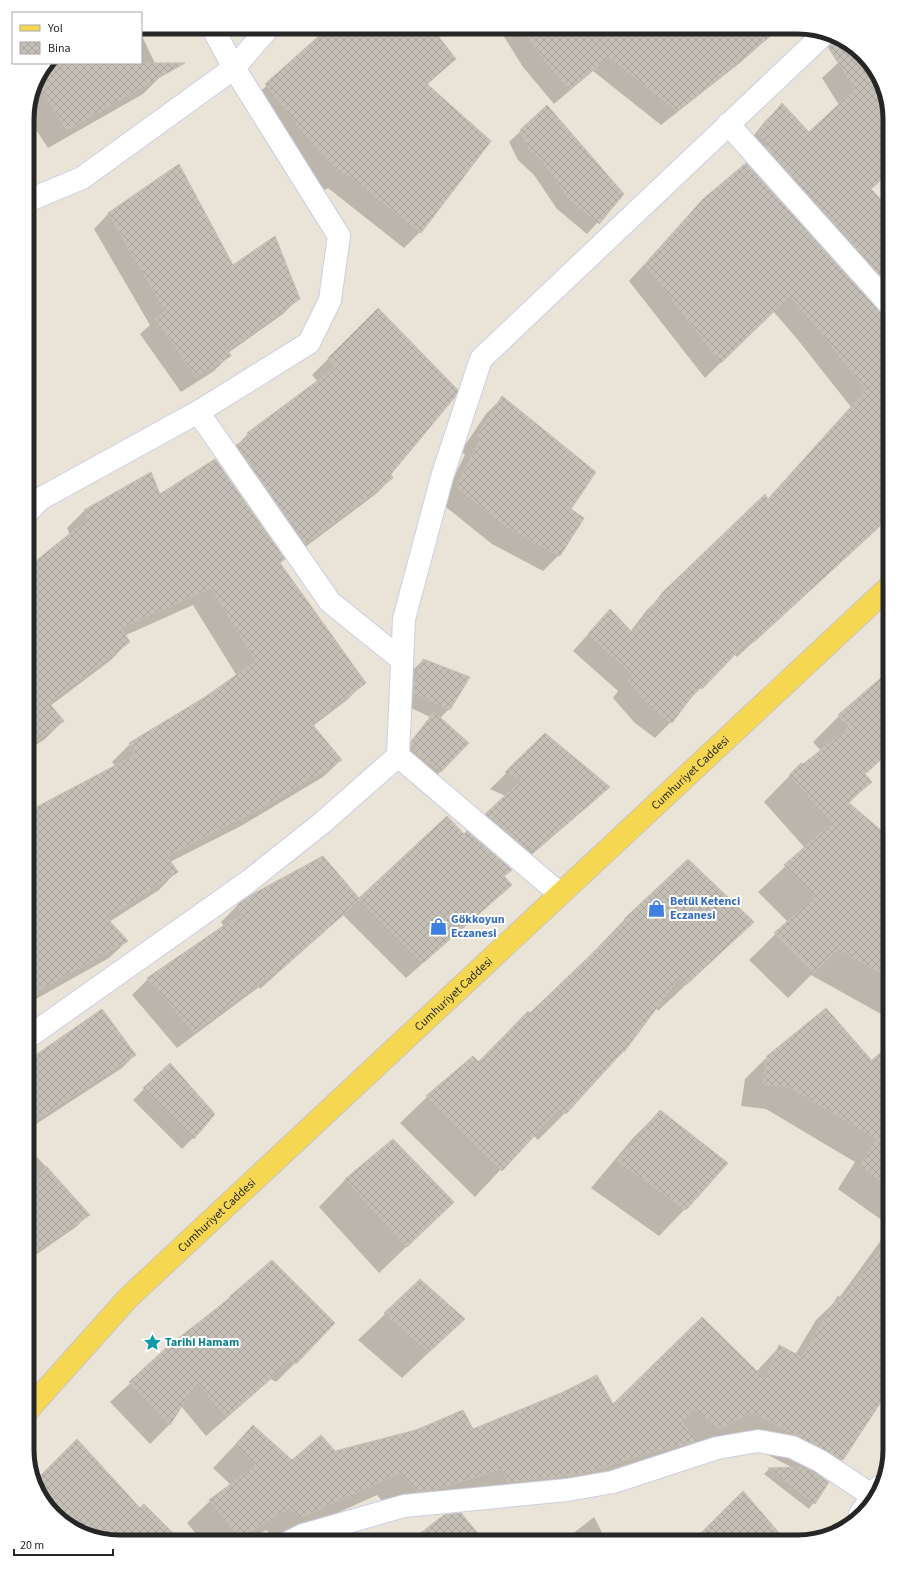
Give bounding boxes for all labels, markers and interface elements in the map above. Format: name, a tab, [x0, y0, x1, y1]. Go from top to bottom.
legend	[12, 12, 142, 64]
text: Yol	[47, 20, 63, 37]
text: Bina	[48, 40, 71, 57]
street label: Cumhuriyet Caddesi	[647, 732, 733, 814]
place label: Betül Ketenci Eczanesi	[670, 893, 740, 924]
shop icon: Betül Ketenci Eczanesi	[647, 898, 667, 918]
place label: Gökkoyun Eczanesi	[451, 911, 505, 942]
shop icon: Gökkoyun Eczanesi	[428, 916, 448, 936]
street label: Cumhuriyet Caddesi	[411, 953, 496, 1035]
street label: Cumhuriyet Caddesi	[174, 1174, 260, 1256]
place icon: Tarihi Hamam	[142, 1332, 162, 1352]
place label: Tarihi Hamam	[165, 1334, 239, 1351]
scale bar	[14, 1531, 113, 1557]
text: 20 m	[20, 1537, 44, 1554]

